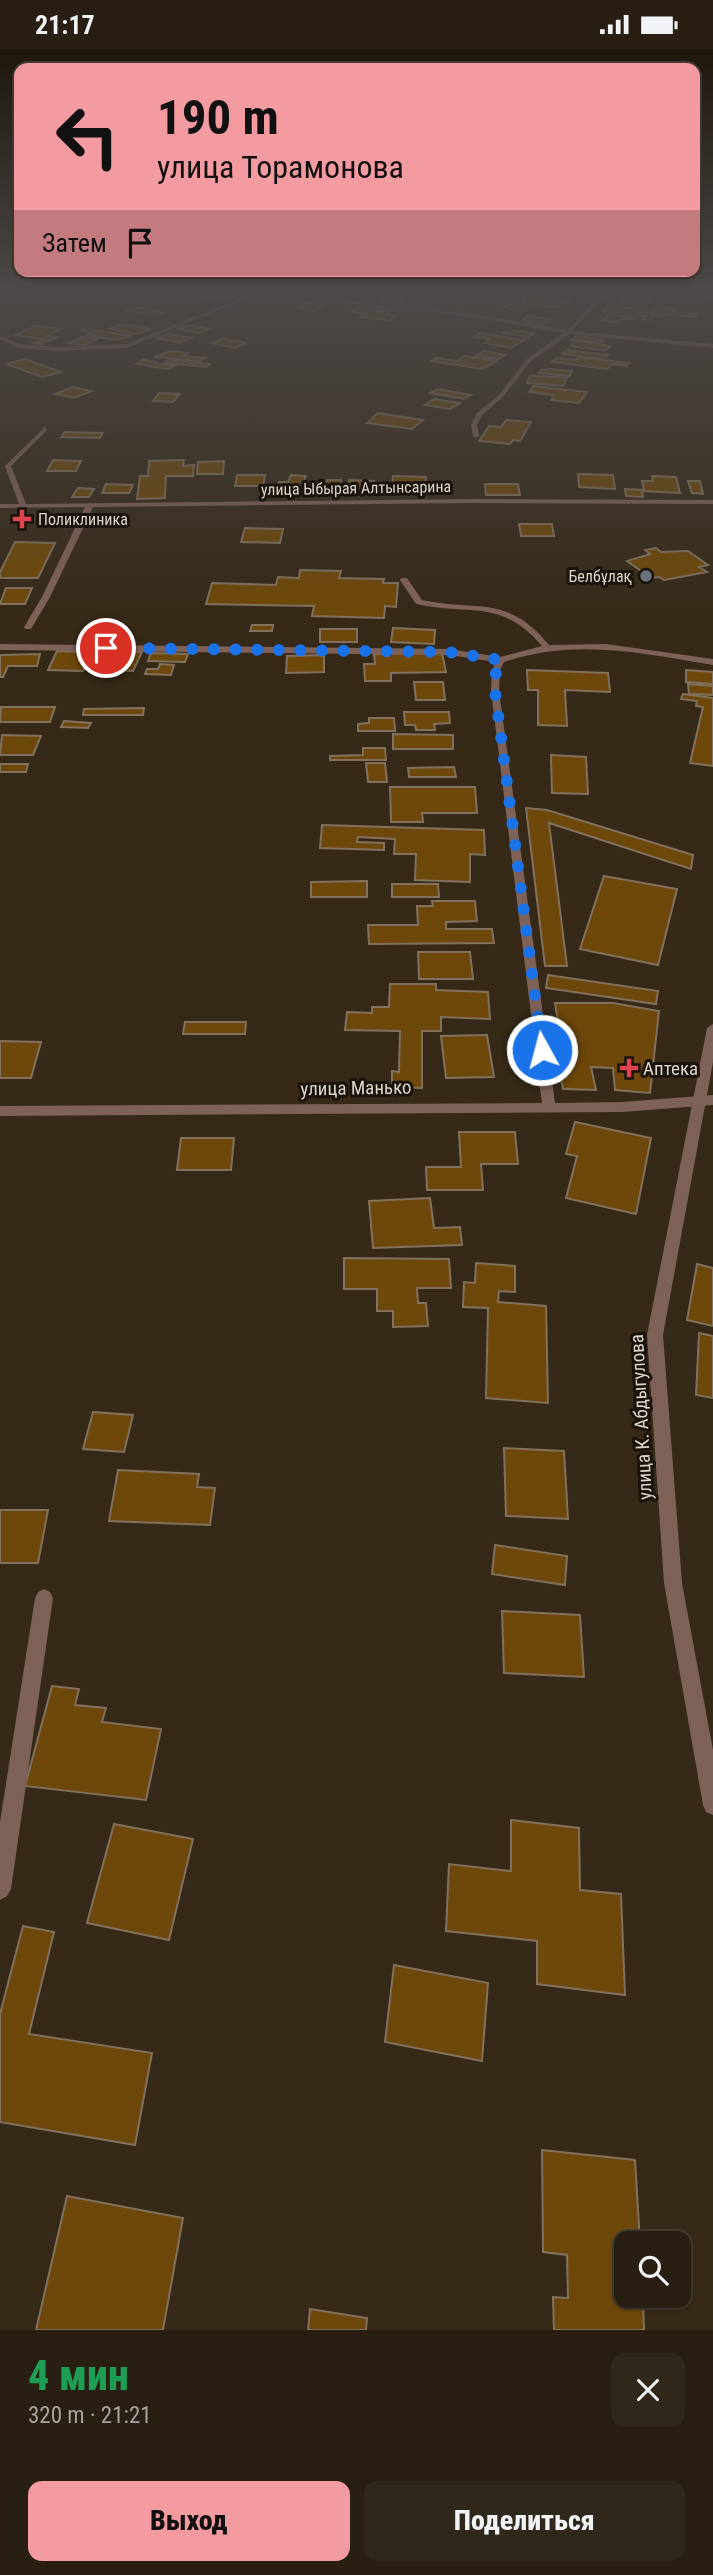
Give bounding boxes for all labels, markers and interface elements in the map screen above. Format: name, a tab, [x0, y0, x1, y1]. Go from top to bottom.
text: 21:17	[35, 10, 95, 40]
text: 190 m	[157, 89, 279, 146]
icon: left	[42, 91, 133, 182]
text: улица Торамонова	[157, 148, 404, 186]
icon: arrive	[121, 224, 159, 262]
text: Затем	[42, 228, 107, 258]
street label: улица Ыбырая Алтынсарина	[261, 477, 451, 499]
marker: Поликлиника	[12, 509, 32, 529]
place label: Поликлиника	[38, 510, 128, 529]
place label: Белбұлақ	[568, 567, 632, 586]
marker: Белбұлақ	[638, 568, 654, 584]
pin	[76, 618, 136, 678]
icon: arrive	[87, 629, 125, 667]
position arrow	[505, 1013, 579, 1087]
place label: Аптека	[643, 1057, 698, 1080]
marker: Аптека	[621, 1060, 637, 1076]
street label: улица Манько	[300, 1076, 412, 1100]
street label: улица К. Абдыгулова	[625, 1334, 657, 1500]
map controls	[614, 2231, 691, 2308]
button: search	[614, 2231, 691, 2308]
text: 4 мин	[28, 2351, 129, 2400]
button: close	[611, 2353, 685, 2427]
text: 320 m · 21:21	[28, 2402, 152, 2429]
button: Выход	[28, 2481, 350, 2561]
button: Поделиться	[364, 2481, 685, 2561]

